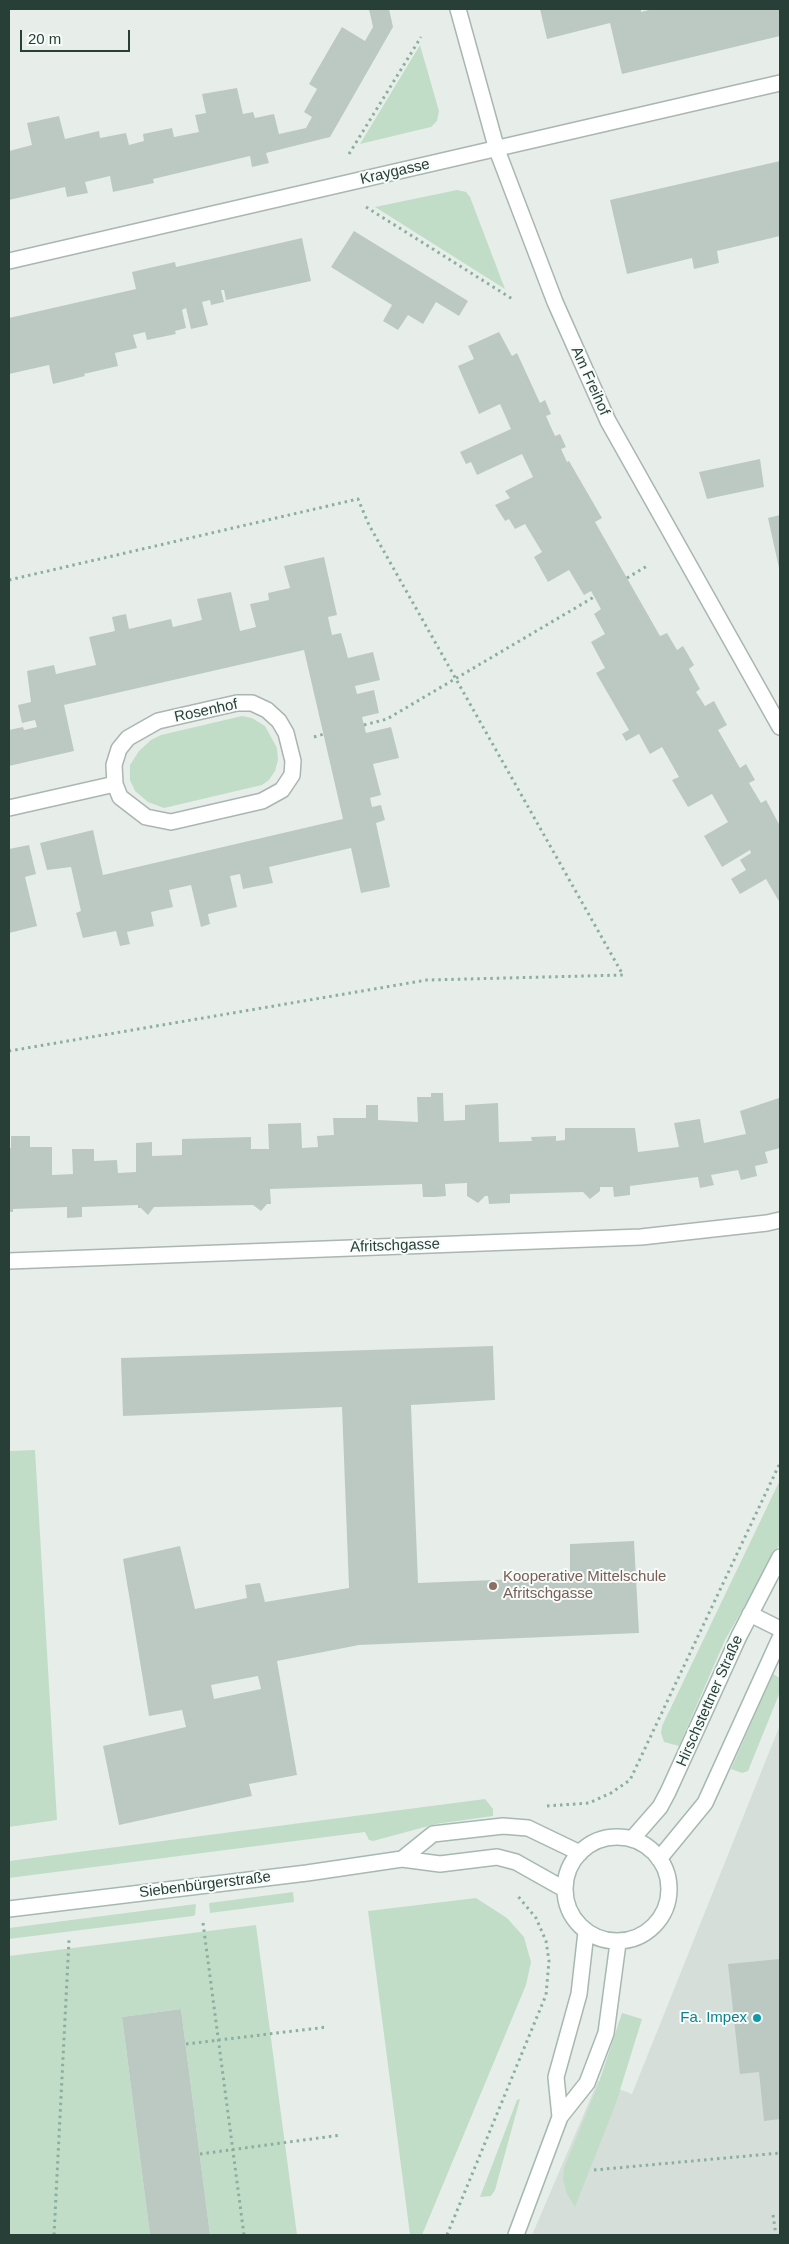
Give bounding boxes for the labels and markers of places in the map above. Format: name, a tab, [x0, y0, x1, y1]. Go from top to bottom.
place label: Kooperative Mittelschule Afritschgasse	[503, 1568, 666, 1603]
marker: Kooperative Mittelschule Afritschgasse	[487, 1580, 499, 1592]
place label: Fa. Impex	[680, 2009, 747, 2027]
marker: Fa. Impex	[751, 2012, 763, 2024]

